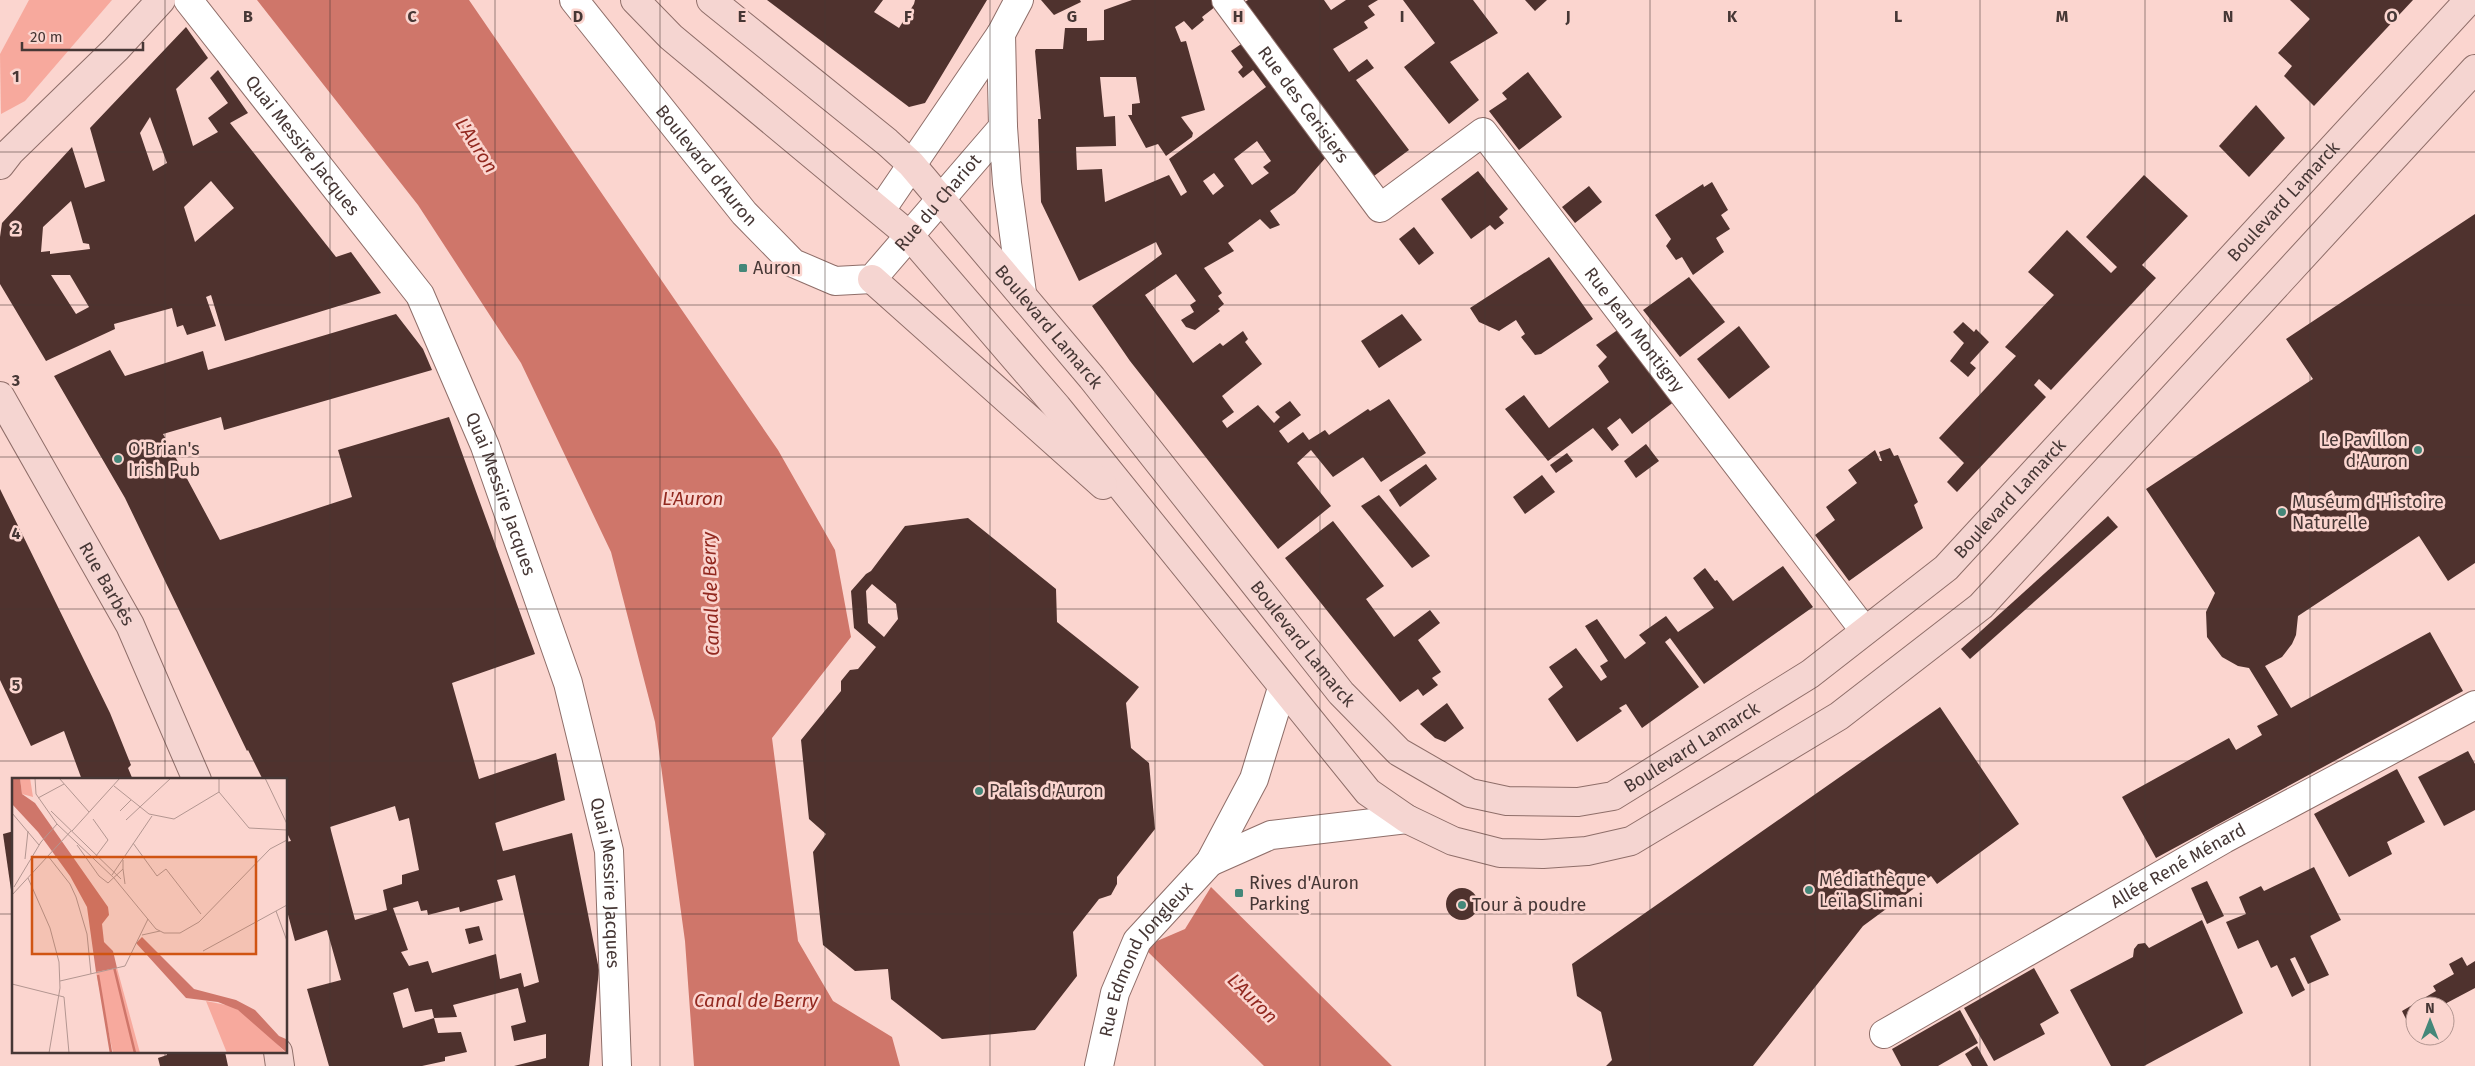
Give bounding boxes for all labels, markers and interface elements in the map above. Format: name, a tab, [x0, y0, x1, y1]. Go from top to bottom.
text: B	[243, 7, 253, 26]
text: C	[407, 7, 417, 26]
text: D	[573, 7, 583, 26]
text: E	[738, 7, 746, 26]
text: F	[904, 7, 912, 26]
text: G	[1067, 7, 1077, 26]
text: H	[1233, 7, 1243, 26]
text: I	[1400, 7, 1404, 26]
text: J	[1564, 7, 1571, 26]
text: K	[1727, 7, 1738, 26]
text: L	[1894, 7, 1902, 26]
text: M	[2056, 7, 2069, 26]
text: N	[2223, 7, 2233, 26]
text: O	[2386, 7, 2398, 26]
scale bar	[22, 20, 144, 52]
text: 20 m	[30, 28, 63, 46]
street label: Rue des Cerisiers	[1253, 42, 1354, 167]
text: 1	[12, 67, 20, 86]
street label: Quai Messire Jacques	[240, 71, 364, 220]
street label: Boulevard d'Auron	[651, 100, 762, 231]
water label: L'Auron	[450, 113, 503, 177]
street label: Boulevard Lamarck	[2223, 136, 2345, 266]
street label: Rue du Chariot	[890, 149, 986, 256]
text: 2	[12, 219, 20, 238]
place label: Auron	[753, 257, 801, 279]
street label: Boulevard Lamarck	[990, 260, 1108, 394]
marker: Auron	[737, 262, 749, 274]
street label: Rue Jean Montigny	[1580, 263, 1689, 397]
text: 3	[11, 371, 20, 390]
street label: Quai Messire Jacques	[461, 409, 540, 578]
place label: Le Pavillon d'Auron	[2320, 429, 2408, 472]
street label: Boulevard Lamarck	[1949, 434, 2071, 563]
place label: O'Brian's Irish Pub	[128, 438, 200, 481]
marker: Le Pavillon d'Auron	[2412, 444, 2424, 456]
marker: O'Brian's Irish Pub	[112, 453, 124, 465]
water label: L'Auron	[662, 487, 724, 510]
place label: Muséum d'Histoire Naturelle	[2292, 491, 2444, 534]
marker: Muséum d'Histoire Naturelle	[2276, 506, 2288, 518]
text: 4	[11, 524, 21, 543]
water label: Canal de Berry	[697, 531, 724, 656]
street label: Rue Barbès	[74, 538, 139, 630]
street label: Boulevard Lamarck	[1245, 576, 1360, 712]
text: 5	[12, 676, 21, 695]
street label: Boulevard Lamarck	[1620, 697, 1764, 798]
inset map	[12, 778, 288, 1054]
place label: Palais d'Auron	[989, 780, 1104, 802]
marker: Palais d'Auron	[973, 785, 985, 797]
street label: Quai Messire Jacques	[585, 795, 624, 969]
street label: Allée René Ménard	[2107, 818, 2250, 913]
place label: Médiathèque Leïla Slimani	[1819, 869, 1926, 912]
place label: Rives d'Auron Parking	[1249, 872, 1359, 915]
street label: Rue Edmond Jongleux	[1095, 877, 1197, 1039]
marker: Médiathèque Leïla Slimani	[1803, 884, 1815, 896]
marker: Rives d'Auron Parking	[1233, 887, 1245, 899]
place label: Tour à poudre	[1472, 894, 1586, 916]
marker: Tour à poudre	[1456, 899, 1468, 911]
water label: L'Auron	[1223, 969, 1282, 1028]
water label: Canal de Berry	[694, 989, 819, 1012]
north arrow	[2405, 996, 2455, 1046]
text: N	[2425, 1000, 2435, 1017]

